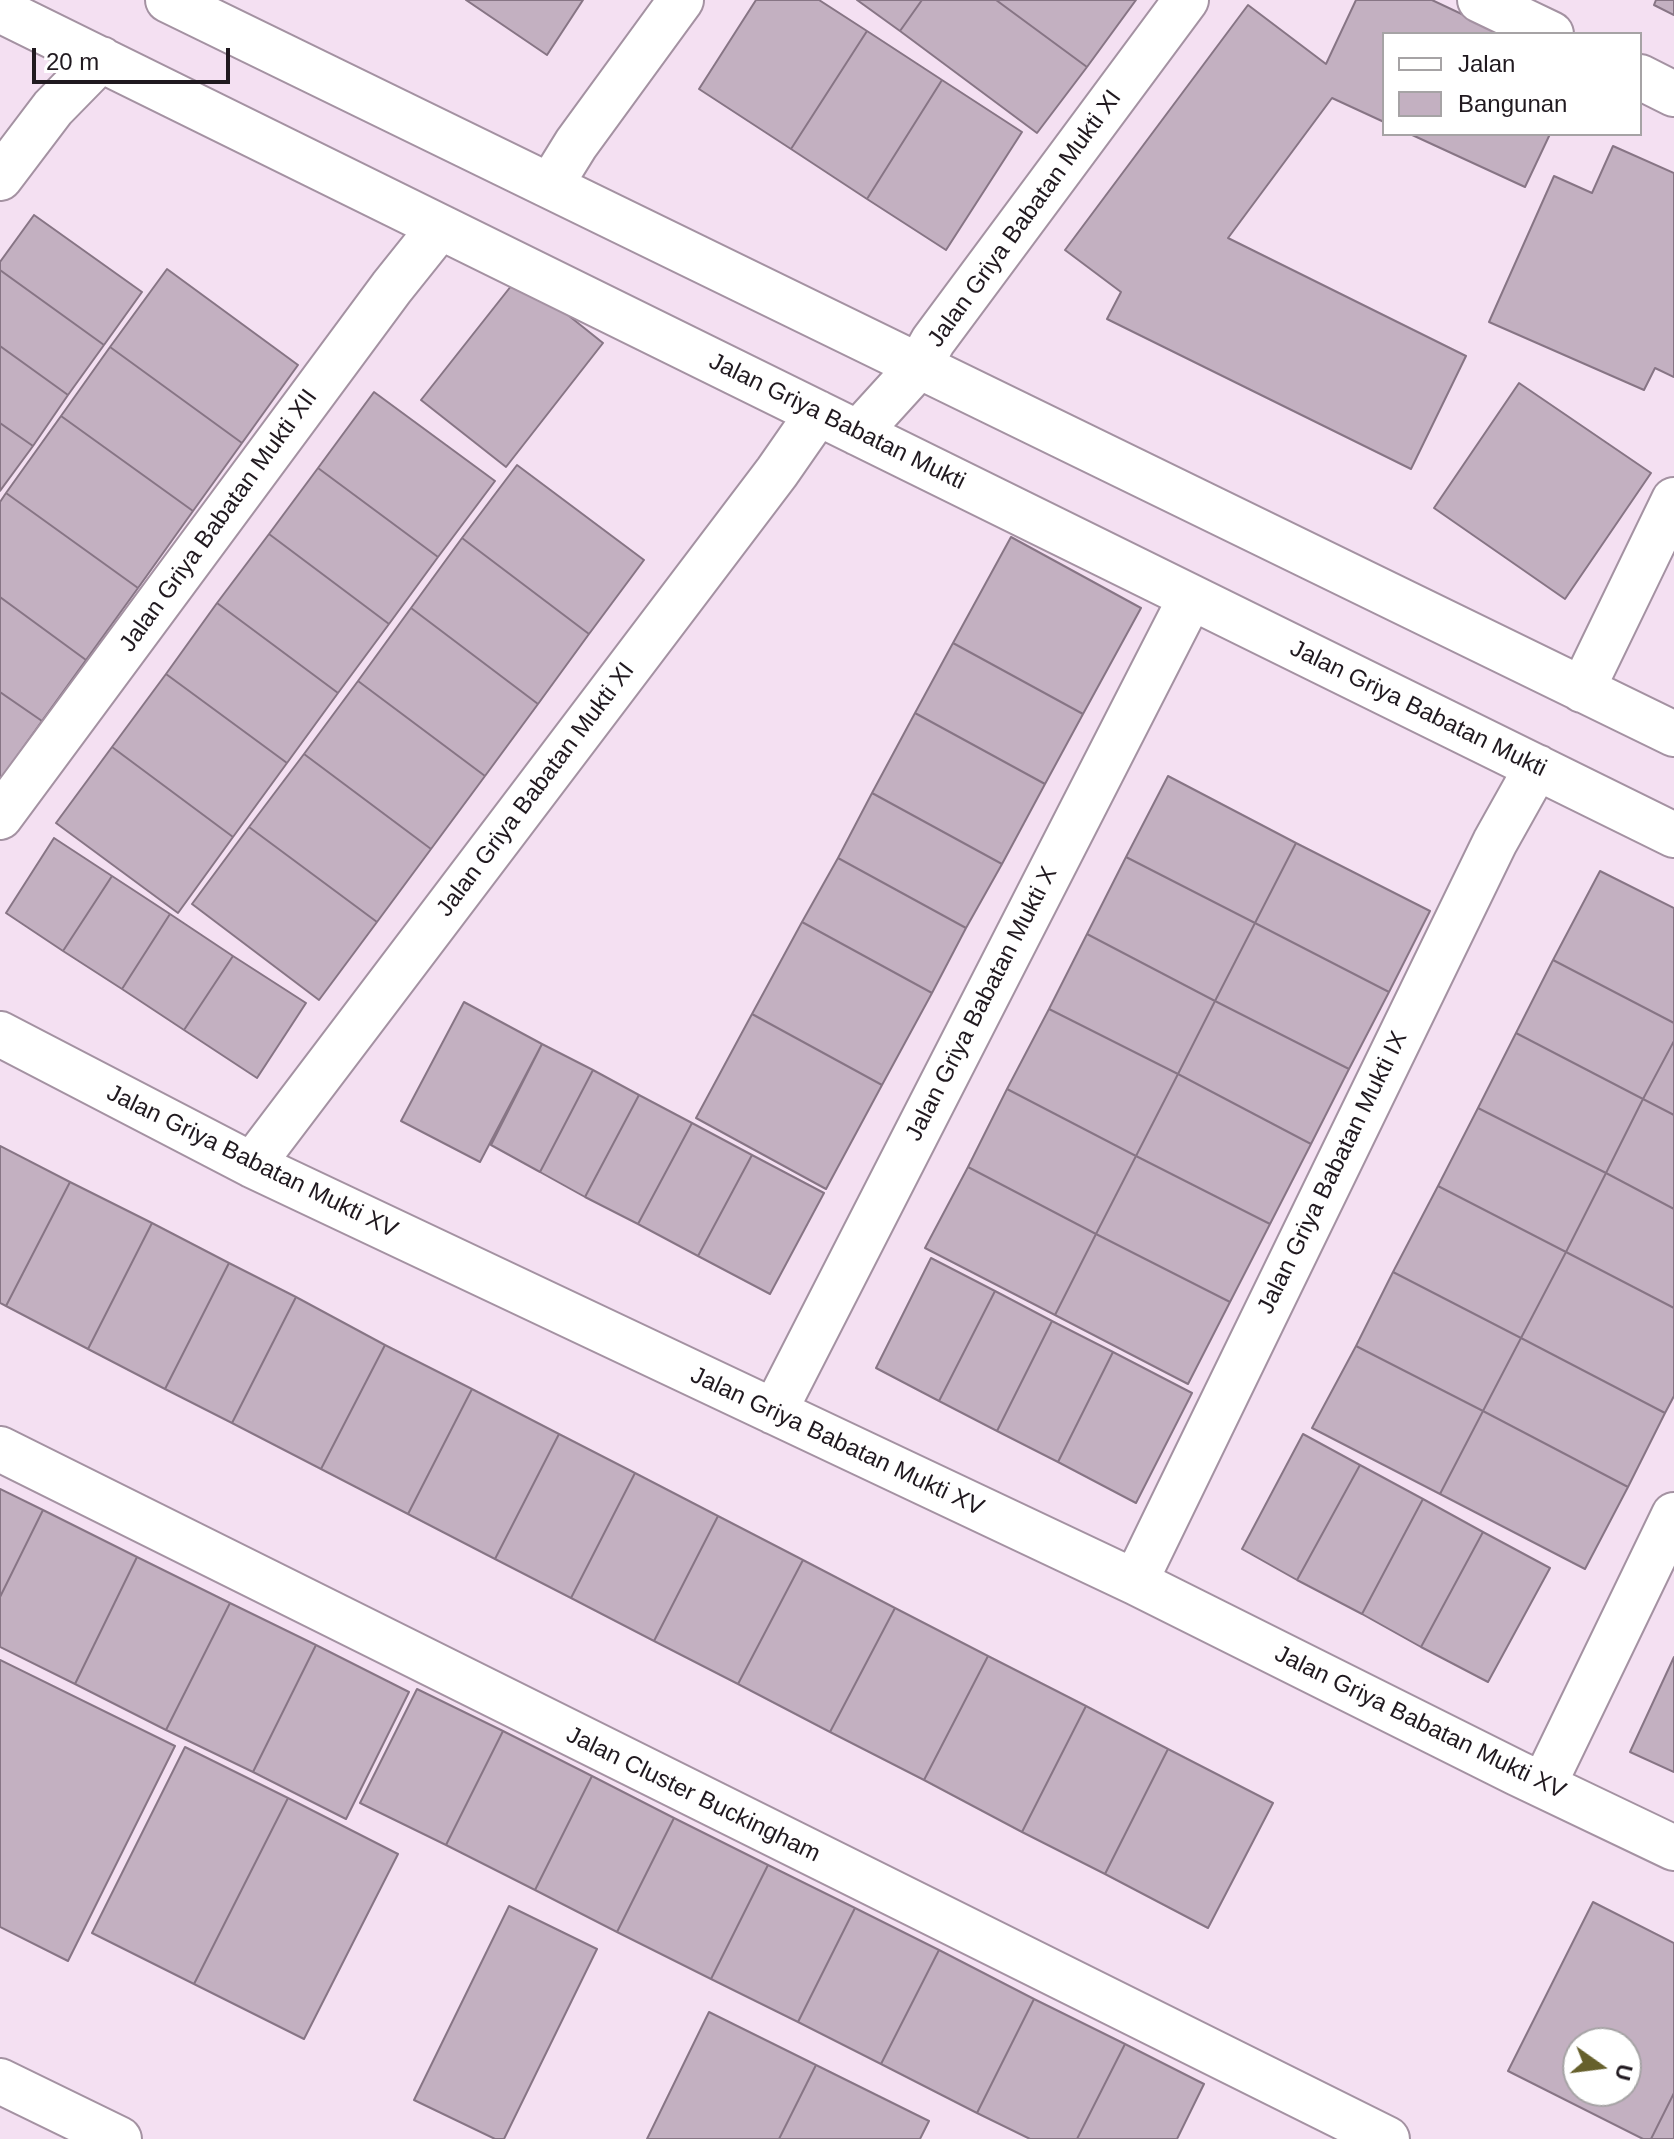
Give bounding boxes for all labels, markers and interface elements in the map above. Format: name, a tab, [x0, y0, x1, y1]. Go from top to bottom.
scale bar	[36, 32, 234, 82]
legend	[1382, 32, 1642, 136]
text: 20 m	[46, 48, 99, 75]
text: Jalan	[1458, 50, 1515, 77]
street label: Jalan Griya Babatan Mukti XI	[922, 85, 1128, 353]
text: Bangunan	[1458, 90, 1567, 117]
street label: Jalan Griya Babatan Mukti	[704, 347, 970, 497]
street label: Jalan Griya Babatan Mukti XII	[114, 384, 324, 658]
street label: Jalan Griya Babatan Mukti	[1285, 634, 1551, 784]
street label: Jalan Griya Babatan Mukti XI	[431, 657, 641, 923]
street label: Jalan Griya Babatan Mukti X	[900, 862, 1064, 1146]
street label: Jalan Griya Babatan Mukti IX	[1252, 1027, 1414, 1319]
street label: Jalan Griya Babatan Mukti XV	[102, 1079, 402, 1245]
street label: Jalan Griya Babatan Mukti XV	[686, 1361, 988, 1523]
street label: Jalan Griya Babatan Mukti XV	[1270, 1640, 1570, 1806]
street label: Jalan Cluster Buckingham	[561, 1721, 825, 1869]
north arrow	[1562, 2027, 1642, 2107]
text: U	[1610, 2062, 1638, 2083]

